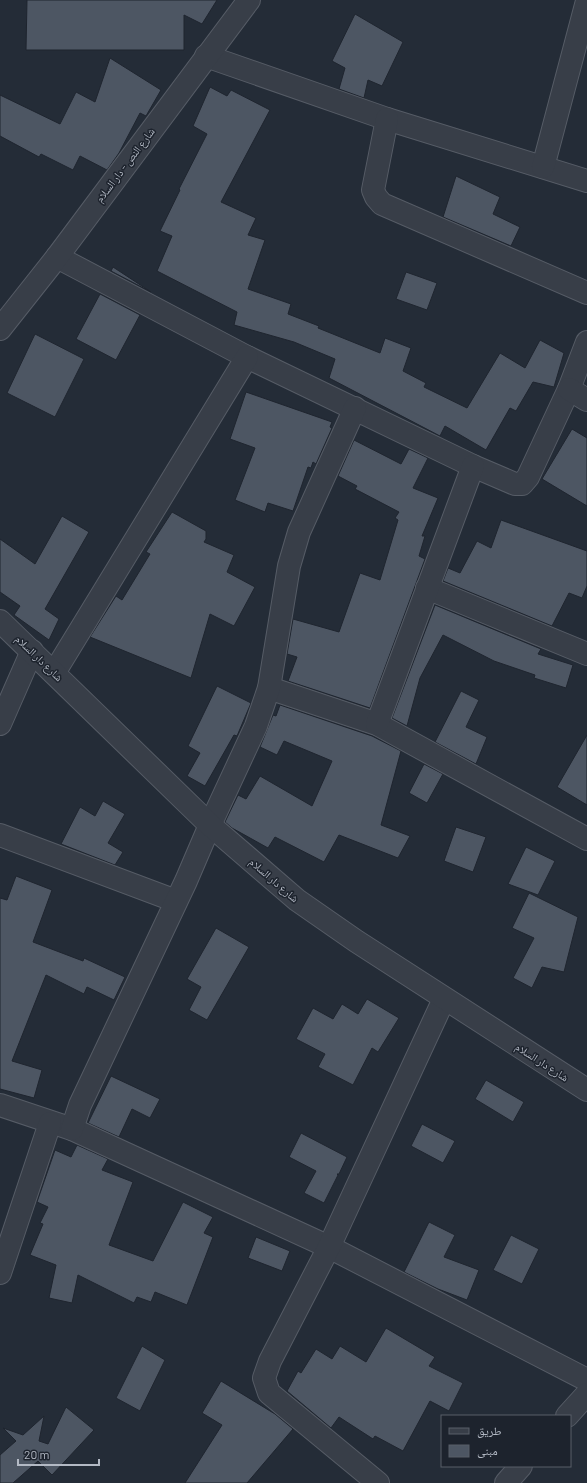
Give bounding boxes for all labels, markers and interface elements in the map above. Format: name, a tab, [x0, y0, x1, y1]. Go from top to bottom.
street label: شارع النص - دار السلام	[92, 125, 158, 205]
street label: شارع دار السلام	[12, 632, 66, 684]
street label: شارع دار السلام	[246, 855, 302, 905]
street label: شارع دار السلام	[513, 1040, 571, 1084]
legend	[441, 1415, 571, 1467]
text: طريق	[477, 1423, 502, 1438]
scale bar	[18, 1441, 99, 1467]
text: مبنى	[477, 1443, 498, 1458]
text: 20 m	[24, 1447, 50, 1461]

